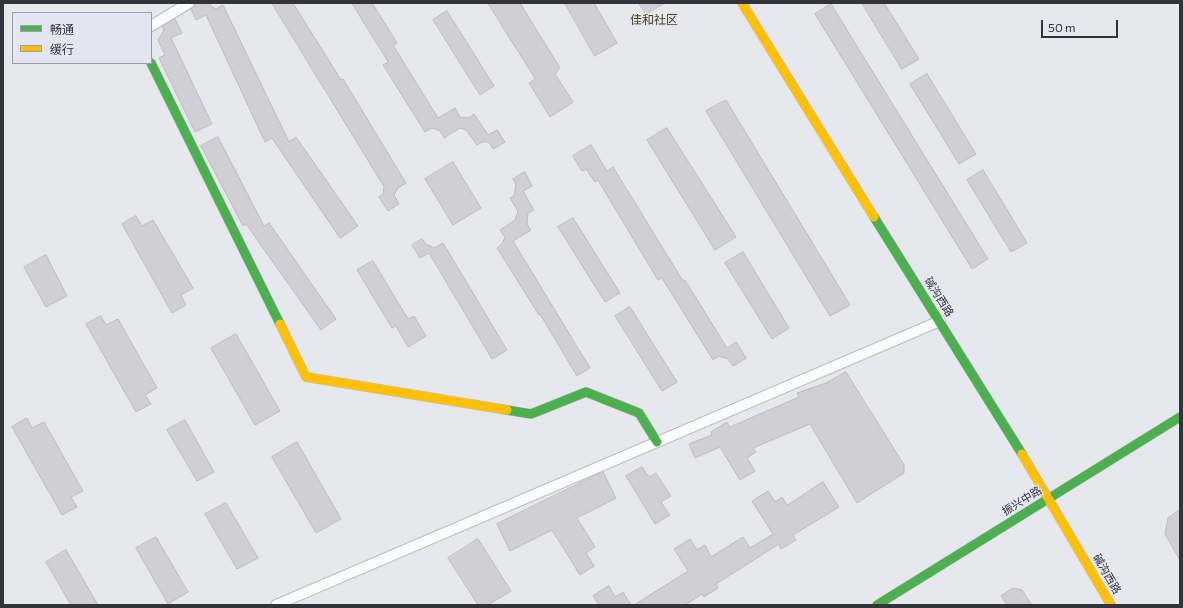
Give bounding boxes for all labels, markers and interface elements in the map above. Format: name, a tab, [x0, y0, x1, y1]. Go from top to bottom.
legend	[12, 12, 152, 64]
scale bar	[1043, 12, 1120, 38]
district label: 佳和社区	[630, 13, 678, 27]
text: 50 m	[1048, 20, 1076, 34]
text: 畅通	[50, 22, 74, 36]
text: 缓行	[50, 42, 74, 56]
street label: 碱沟西路	[922, 275, 956, 319]
street label: 振兴中路	[1000, 484, 1044, 518]
street label: 碱沟西路	[1090, 552, 1124, 596]

